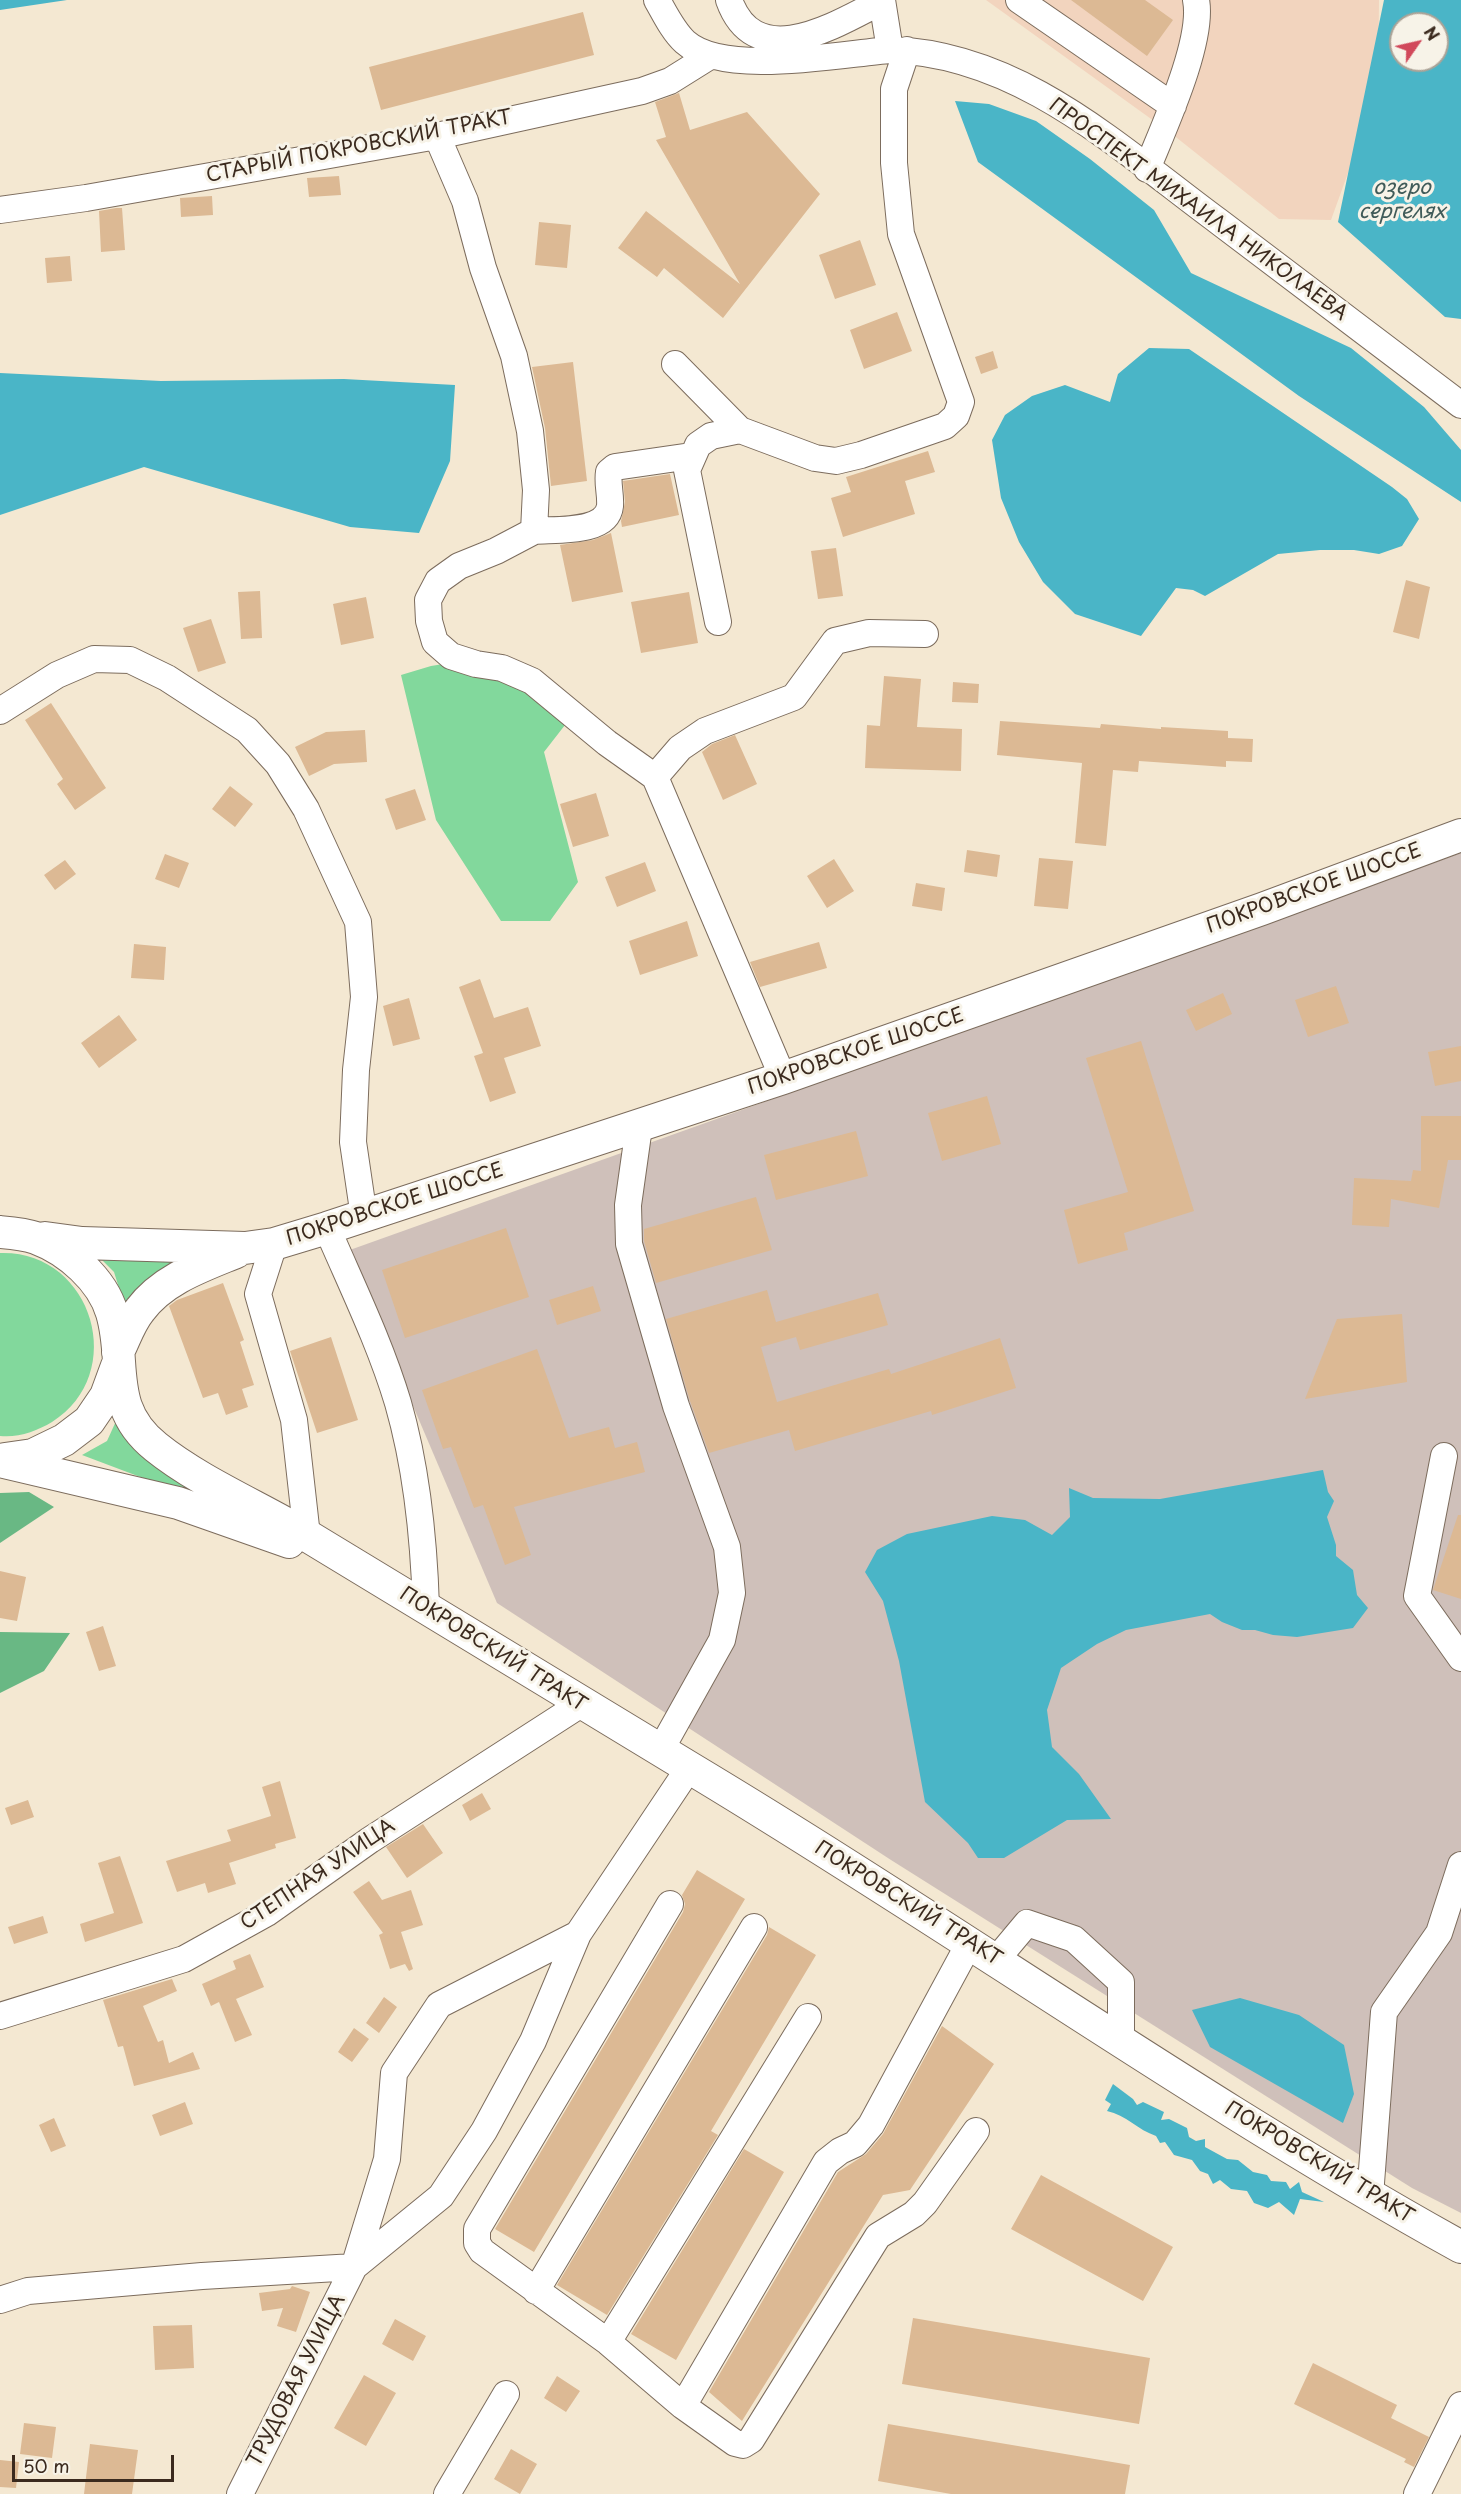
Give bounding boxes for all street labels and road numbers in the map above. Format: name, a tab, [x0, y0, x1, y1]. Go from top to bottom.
street label: ПРОСПЕКТ МИХАИЛА НИКОЛАЕВА	[1044, 94, 1352, 326]
street label: СТАРЫЙ ПОКРОВСКИЙ ТРАКТ	[204, 106, 514, 188]
street label: ПОКРОВСКОЕ ШОССЕ	[1203, 839, 1425, 939]
street label: ПОКРОВСКОЕ ШОССЕ	[745, 1004, 967, 1100]
street label: ПОКРОВСКОЕ ШОССЕ	[283, 1158, 507, 1252]
street label: ПОКРОВСКИЙ ТРАКТ	[395, 1583, 591, 1717]
street label: СТЕПНАЯ УЛИЦА	[236, 1814, 400, 1936]
street label: ПОКРОВСКИЙ ТРАКТ	[810, 1837, 1006, 1971]
street label: ПОКРОВСКИЙ ТРАКТ	[1220, 2097, 1418, 2229]
street label: ТРУДОВАЯ УЛИЦА	[243, 2291, 351, 2471]

